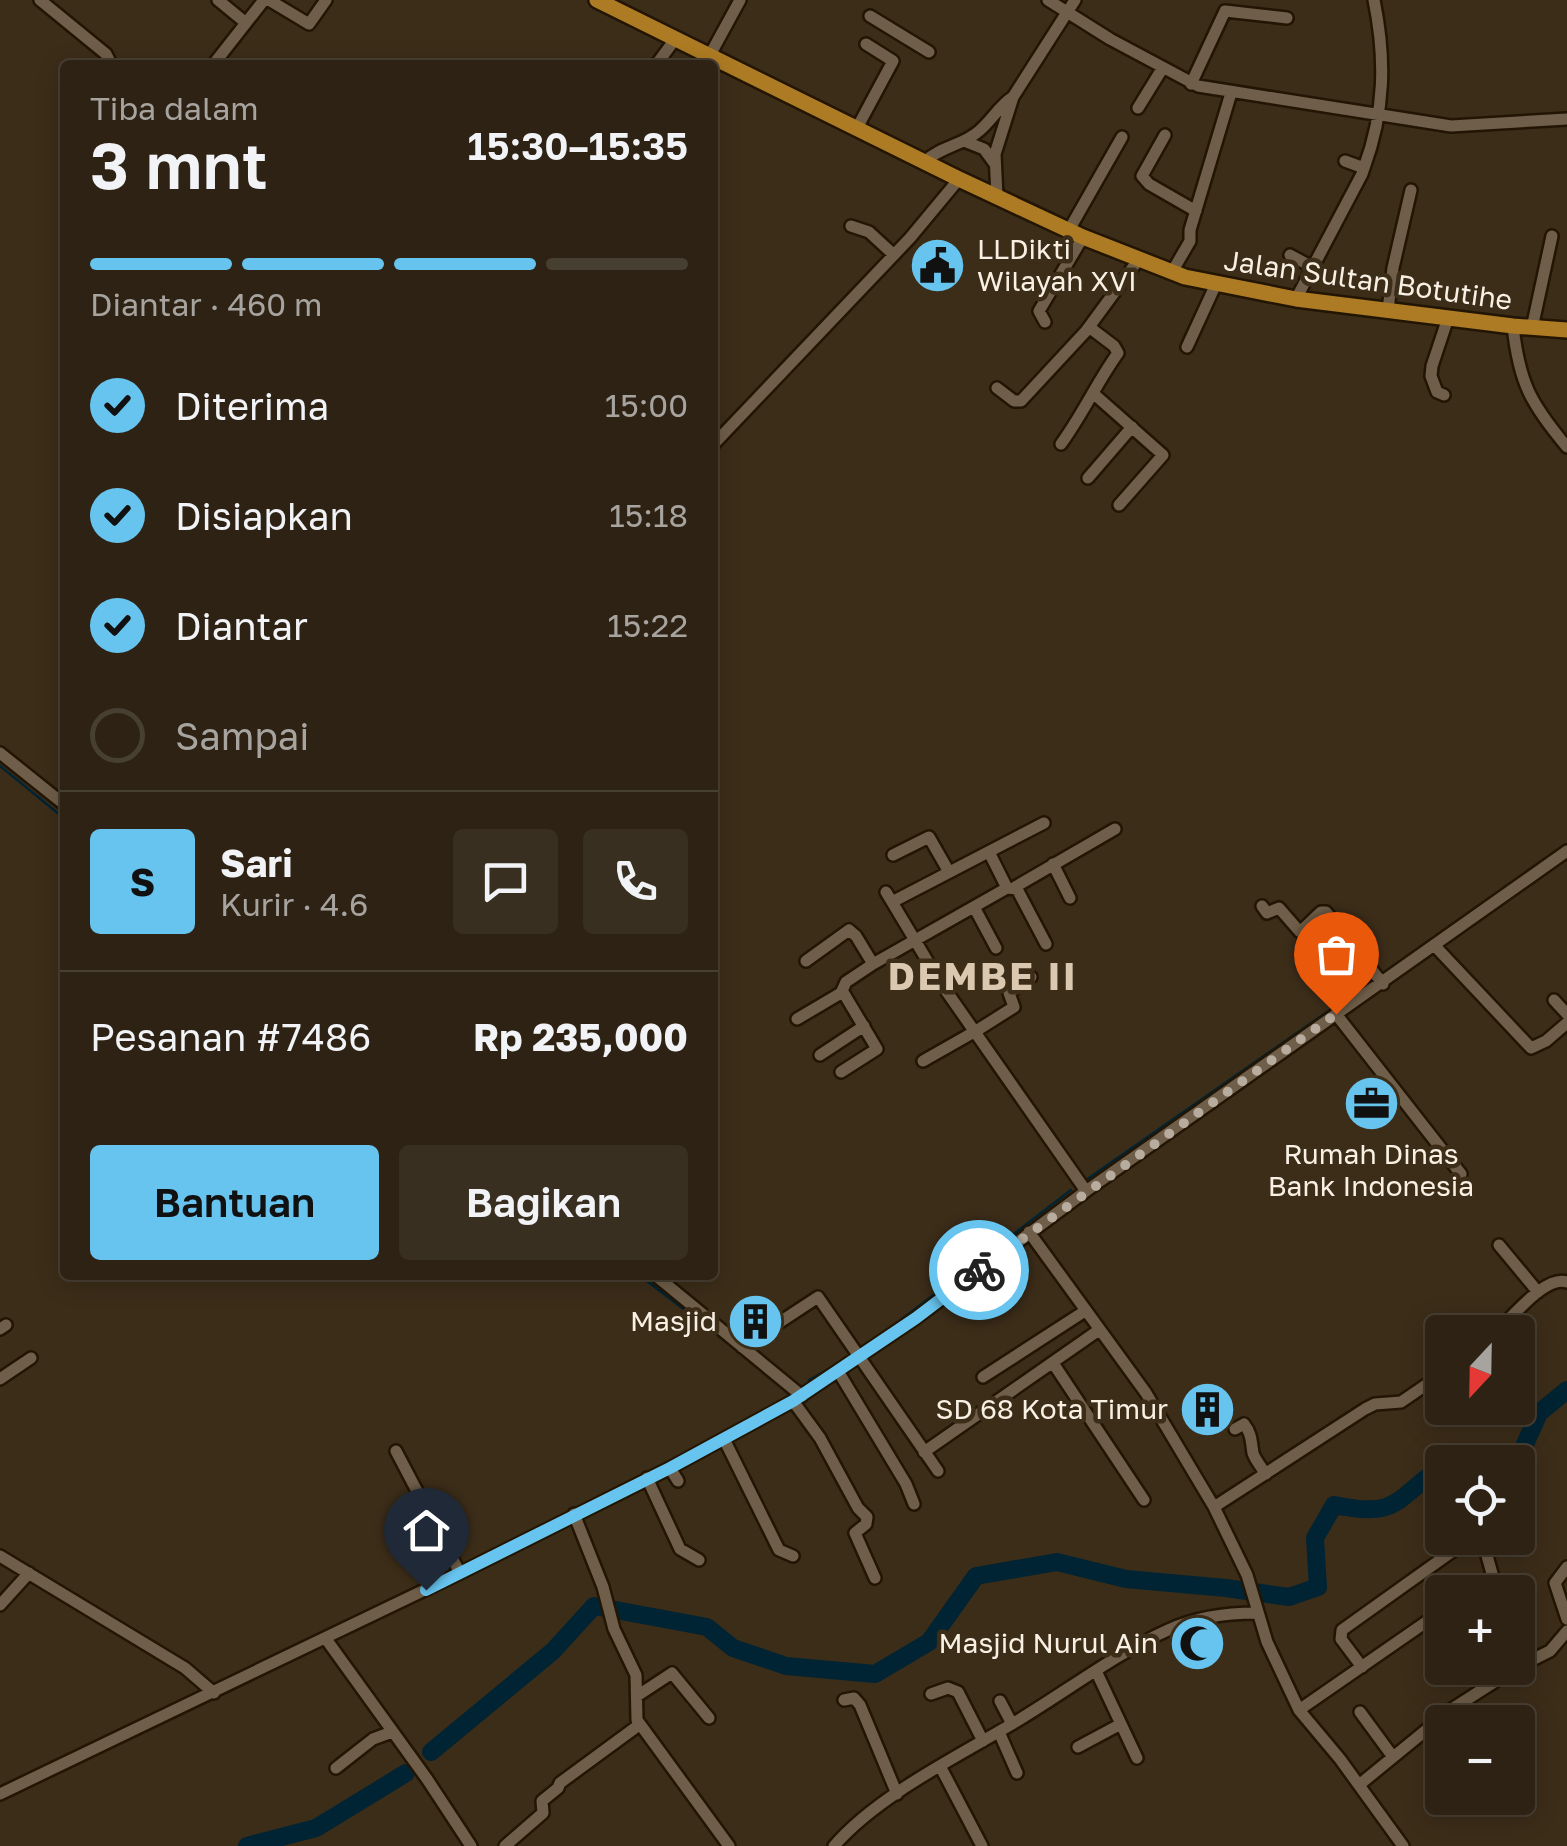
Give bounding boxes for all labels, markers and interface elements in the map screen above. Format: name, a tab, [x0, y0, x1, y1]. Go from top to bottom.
text: Tiba dalam	[90, 89, 259, 127]
text: 15:30–15:35	[468, 123, 688, 168]
text: 3 mnt	[90, 125, 268, 203]
place label: LLDikti Wilayah XVI	[977, 232, 1137, 297]
public building icon: LLDikti Wilayah XVI	[908, 235, 968, 295]
street label: Jalan Sultan Botutihe	[1222, 243, 1514, 316]
text: Diantar · 460 m	[90, 285, 322, 323]
icon: check	[90, 378, 145, 433]
text: Diterima	[175, 383, 329, 428]
text: 15:00	[605, 386, 688, 424]
icon: check	[90, 488, 145, 543]
text: Disiapkan	[175, 493, 353, 538]
text: 15:18	[609, 496, 688, 534]
icon: check	[90, 598, 145, 653]
text: Diantar	[175, 603, 308, 648]
text: 15:22	[607, 606, 688, 644]
text: Sampai	[175, 713, 309, 758]
button: chat	[453, 829, 558, 934]
button: phone	[583, 829, 688, 934]
text: Sari	[220, 840, 293, 885]
text: S	[130, 859, 155, 904]
text: Kurir · 4.6	[220, 885, 368, 923]
pin	[1294, 912, 1379, 1015]
icon: bag	[1309, 927, 1364, 982]
district label: DEMBE II	[888, 953, 1078, 998]
text: Pesanan #7486	[90, 1014, 371, 1059]
text: Rp 235,000	[473, 1014, 688, 1059]
office icon: Rumah Dinas Bank Indonesia	[1341, 1073, 1401, 1133]
place label: Rumah Dinas Bank Indonesia	[1268, 1137, 1474, 1202]
button: Bantuan	[90, 1145, 379, 1260]
button: Bagikan	[399, 1145, 688, 1260]
courier	[929, 1220, 1029, 1320]
icon: bike	[952, 1243, 1007, 1298]
building icon: Masjid	[726, 1291, 786, 1351]
place label: Masjid	[630, 1304, 717, 1337]
north arrow	[1425, 1315, 1535, 1425]
map controls	[1425, 1315, 1535, 1815]
building icon: SD 68 Kota Timur	[1177, 1379, 1237, 1439]
place label: SD 68 Kota Timur	[935, 1392, 1168, 1425]
button: locate	[1425, 1445, 1535, 1555]
pin	[384, 1488, 469, 1591]
icon: home	[399, 1503, 454, 1558]
button: +	[1425, 1575, 1535, 1685]
mosque icon: Masjid Nurul Ain	[1167, 1613, 1227, 1673]
place label: Masjid Nurul Ain	[939, 1626, 1158, 1659]
button: −	[1425, 1705, 1535, 1815]

